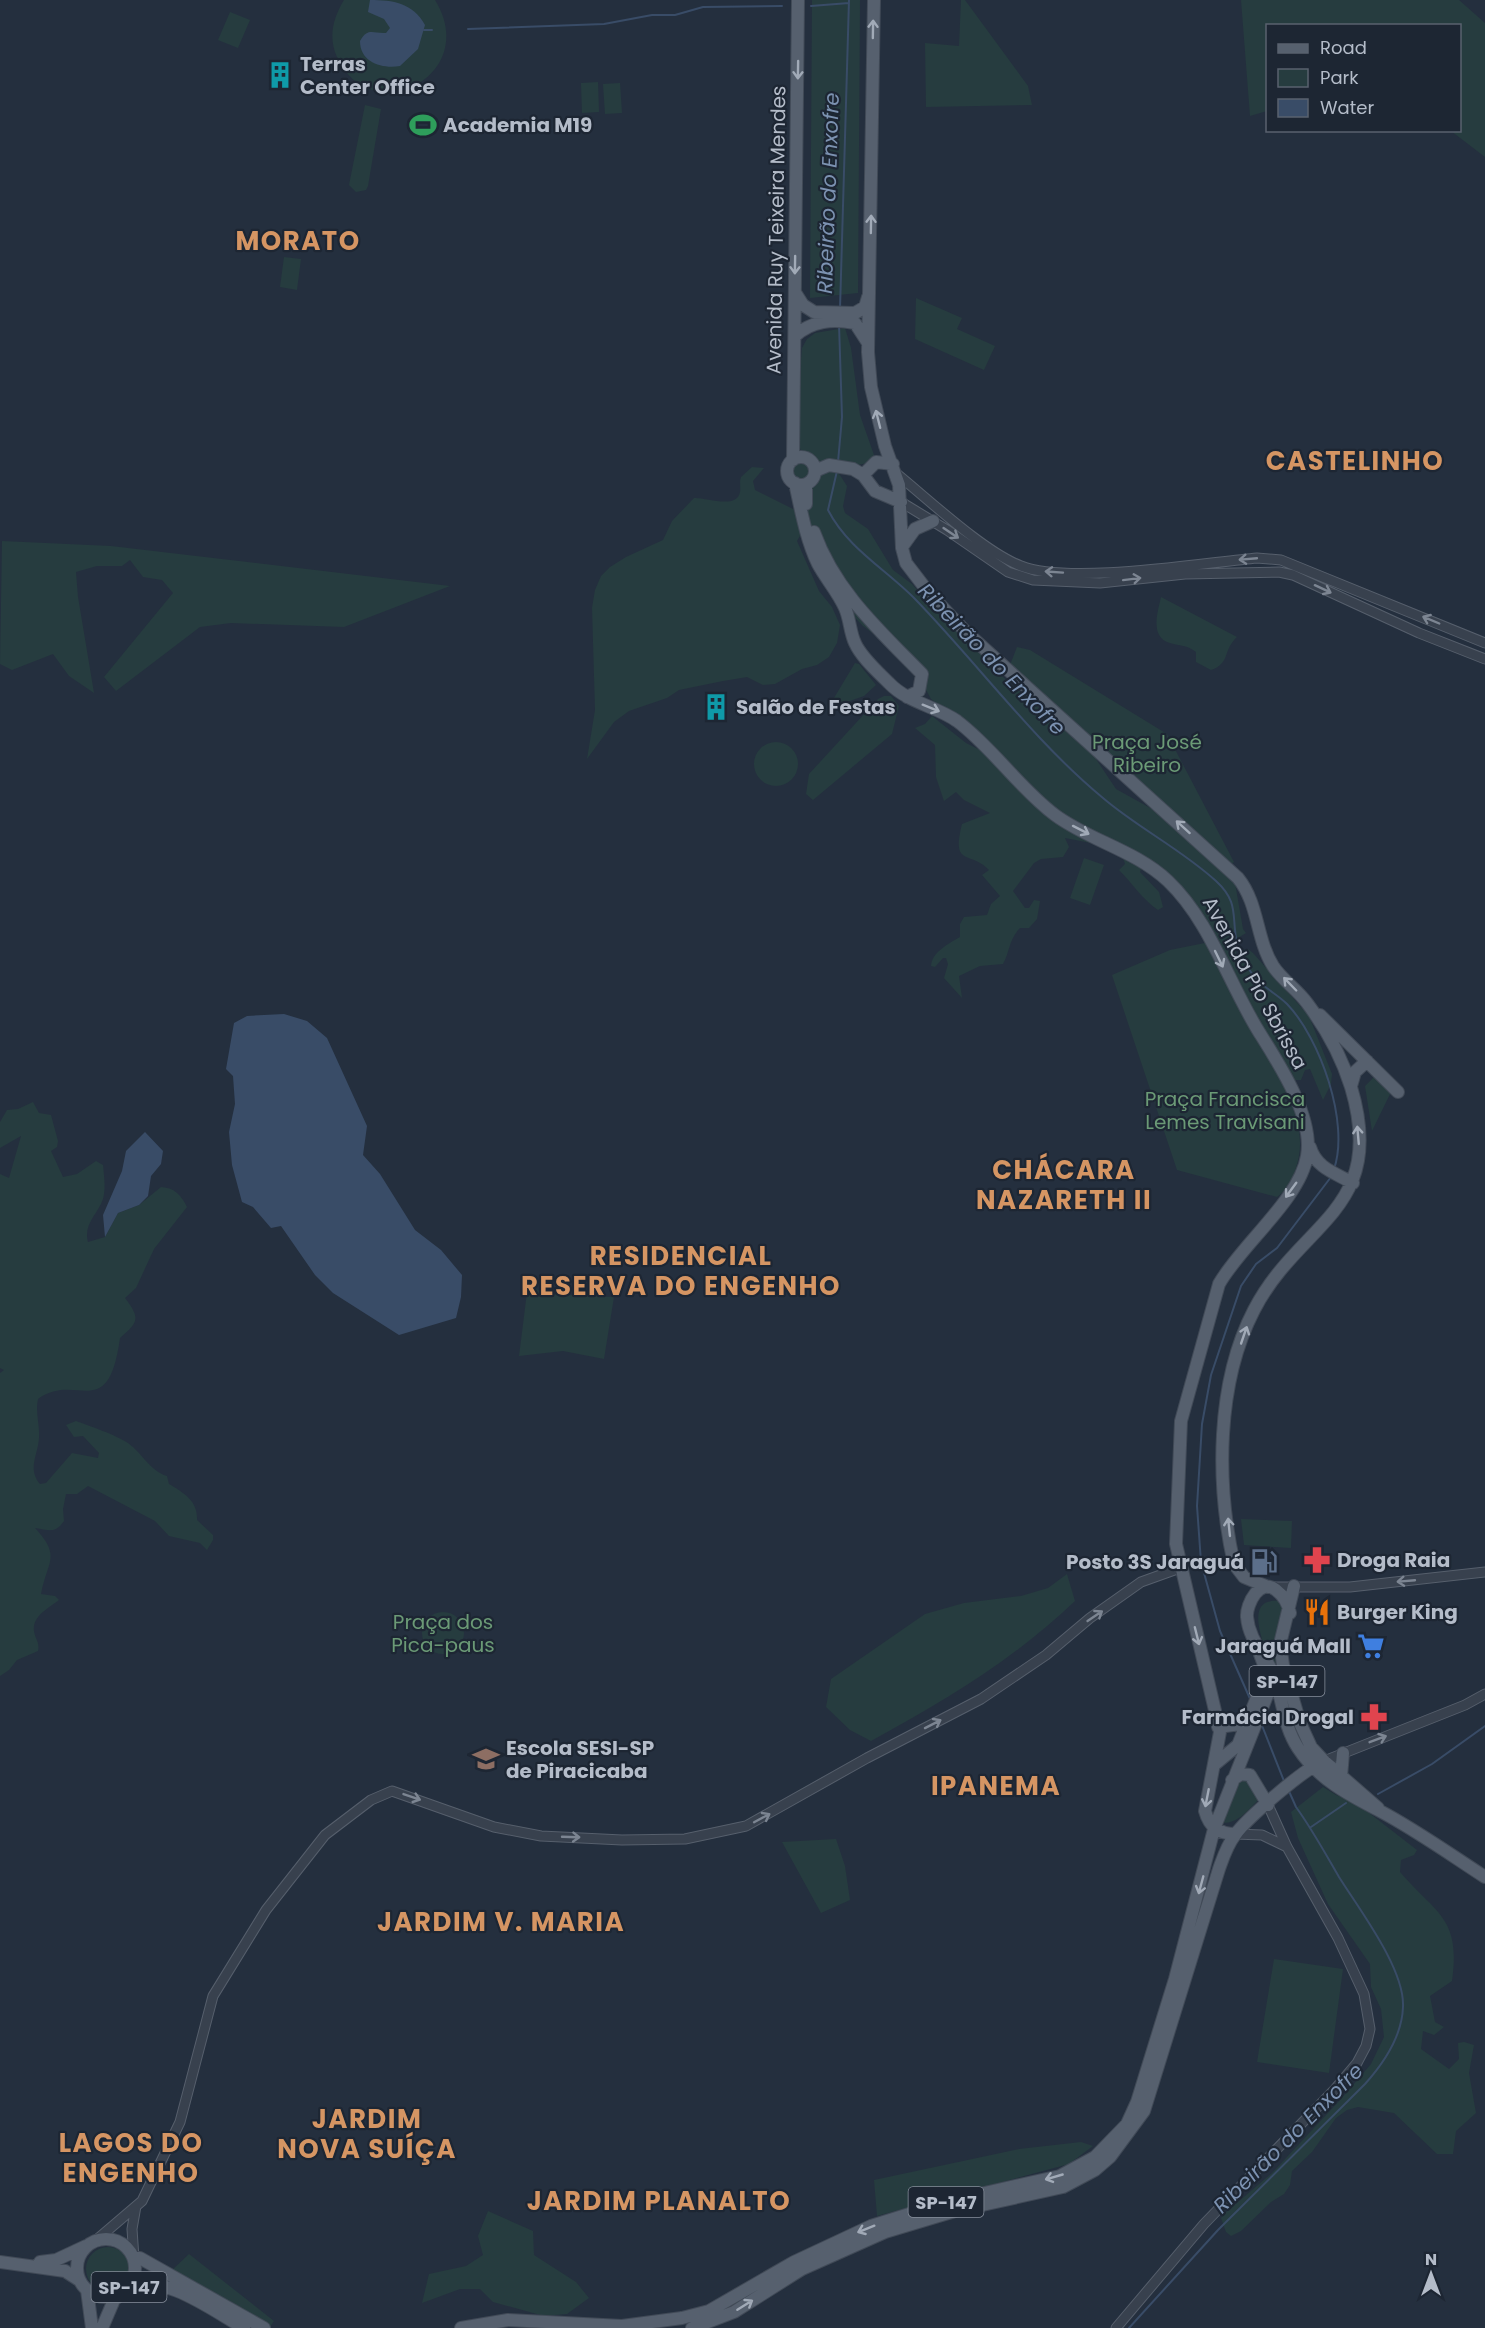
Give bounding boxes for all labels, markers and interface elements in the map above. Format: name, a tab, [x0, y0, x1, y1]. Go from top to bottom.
one-way arrow	[868, 20, 879, 40]
legend	[1266, 24, 1461, 132]
text: Road	[1320, 35, 1367, 60]
place label: Terras Center Office	[300, 50, 435, 101]
one-way arrow	[792, 59, 804, 79]
building icon: Terras Center Office	[265, 60, 295, 90]
text: Park	[1320, 65, 1359, 90]
street label: Avenida Ruy Teixeira Mendes	[759, 85, 793, 375]
water label: Ribeirão do Enxofre	[810, 92, 846, 294]
text: Water	[1320, 95, 1374, 120]
sports icon: Academia M19	[408, 110, 438, 140]
place label: Academia M19	[443, 111, 592, 139]
one-way arrow	[865, 215, 877, 235]
district label: MORATO	[235, 223, 361, 259]
one-way arrow	[790, 254, 801, 274]
one-way arrow	[871, 409, 883, 428]
district label: CASTELINHO	[1266, 443, 1444, 479]
one-way arrow	[942, 527, 959, 539]
one-way arrow	[1239, 554, 1259, 565]
one-way arrow	[1044, 566, 1064, 577]
one-way arrow	[1121, 573, 1141, 584]
water label: Ribeirão do Enxofre	[912, 576, 1072, 742]
one-way arrow	[1313, 584, 1331, 596]
one-way arrow	[1423, 614, 1441, 625]
building icon: Salão de Festas	[701, 692, 731, 722]
place label: Salão de Festas	[736, 693, 896, 721]
one-way arrow	[921, 703, 939, 714]
park label: Praça José Ribeiro	[1092, 728, 1202, 779]
one-way arrow	[1176, 820, 1191, 834]
one-way arrow	[1072, 824, 1090, 836]
street label: Avenida Pio Sbrissa	[1196, 891, 1314, 1075]
one-way arrow	[1213, 949, 1225, 967]
one-way arrow	[1283, 977, 1297, 992]
park label: Praça Francisca Lemes Travisani	[1145, 1085, 1305, 1136]
one-way arrow	[1353, 1126, 1364, 1146]
district label: CHÁCARA NAZARETH II	[976, 1152, 1152, 1218]
one-way arrow	[1285, 1182, 1297, 1198]
district label: RESIDENCIAL RESERVA DO ENGENHO	[521, 1238, 841, 1304]
one-way arrow	[1239, 1326, 1250, 1345]
one-way arrow	[1223, 1518, 1234, 1538]
pharmacy icon: Droga Raia	[1302, 1545, 1332, 1575]
place label: Droga Raia	[1337, 1546, 1450, 1574]
fuel station icon: Posto 3S Jaraguá	[1249, 1547, 1279, 1577]
place label: Posto 3S Jaraguá	[1066, 1548, 1244, 1576]
one-way arrow	[1397, 1576, 1416, 1587]
restaurant icon: Burger King	[1302, 1597, 1332, 1627]
place label: Burger King	[1337, 1598, 1458, 1626]
park label: Praça dos Pica-paus	[391, 1608, 495, 1659]
one-way arrow	[1086, 1610, 1102, 1622]
one-way arrow	[1191, 1626, 1203, 1645]
supermarket icon: Jaraguá Mall	[1356, 1631, 1386, 1661]
place label: Jaraguá Mall	[1215, 1632, 1351, 1660]
road number: SP-147	[1250, 1666, 1324, 1696]
pharmacy icon: Farmácia Drogal	[1359, 1702, 1389, 1732]
place label: Farmácia Drogal	[1181, 1703, 1354, 1731]
one-way arrow	[924, 1717, 942, 1729]
one-way arrow	[1369, 1733, 1387, 1744]
place label: Escola SESI-SP de Piracicaba	[506, 1734, 654, 1785]
school or university icon: Escola SESI-SP de Piracicaba	[471, 1744, 501, 1774]
district label: IPANEMA	[931, 1768, 1061, 1804]
one-way arrow	[1201, 1788, 1212, 1807]
one-way arrow	[402, 1793, 421, 1804]
one-way arrow	[753, 1812, 771, 1823]
one-way arrow	[560, 1831, 580, 1842]
one-way arrow	[1194, 1875, 1206, 1894]
district label: JARDIM V. MARIA	[377, 1904, 625, 1940]
water label: Ribeirão do Enxofre	[1207, 2057, 1369, 2219]
district label: JARDIM NOVA SUÍÇA	[277, 2101, 457, 2167]
district label: LAGOS DO ENGENHO	[59, 2125, 203, 2191]
one-way arrow	[1045, 2172, 1064, 2183]
district label: JARDIM PLANALTO	[527, 2183, 791, 2219]
road number: SP-147	[908, 2187, 984, 2217]
one-way arrow	[858, 2224, 876, 2235]
north arrow	[1401, 2244, 1461, 2304]
text: N	[1425, 2248, 1437, 2271]
road number: SP-147	[92, 2272, 166, 2302]
one-way arrow	[736, 2298, 753, 2310]

